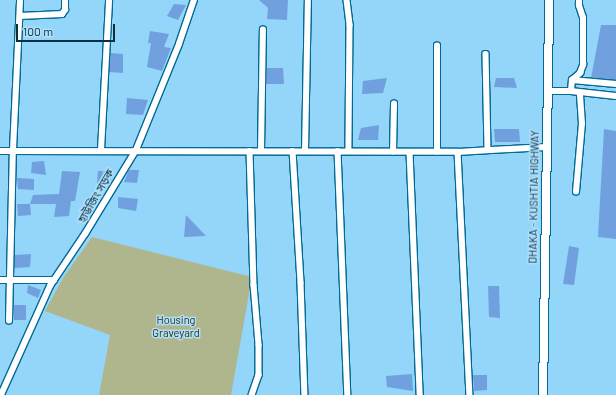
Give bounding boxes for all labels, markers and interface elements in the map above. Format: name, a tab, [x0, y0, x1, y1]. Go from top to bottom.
scale bar	[18, 16, 117, 42]
text: 100 m	[23, 24, 53, 38]
street label: DHAKA - KUSHTIA HIGHWAY	[526, 130, 542, 264]
street label: হাউজিং সড়ক	[75, 167, 117, 225]
park label: Housing Graveyard	[152, 314, 200, 340]

